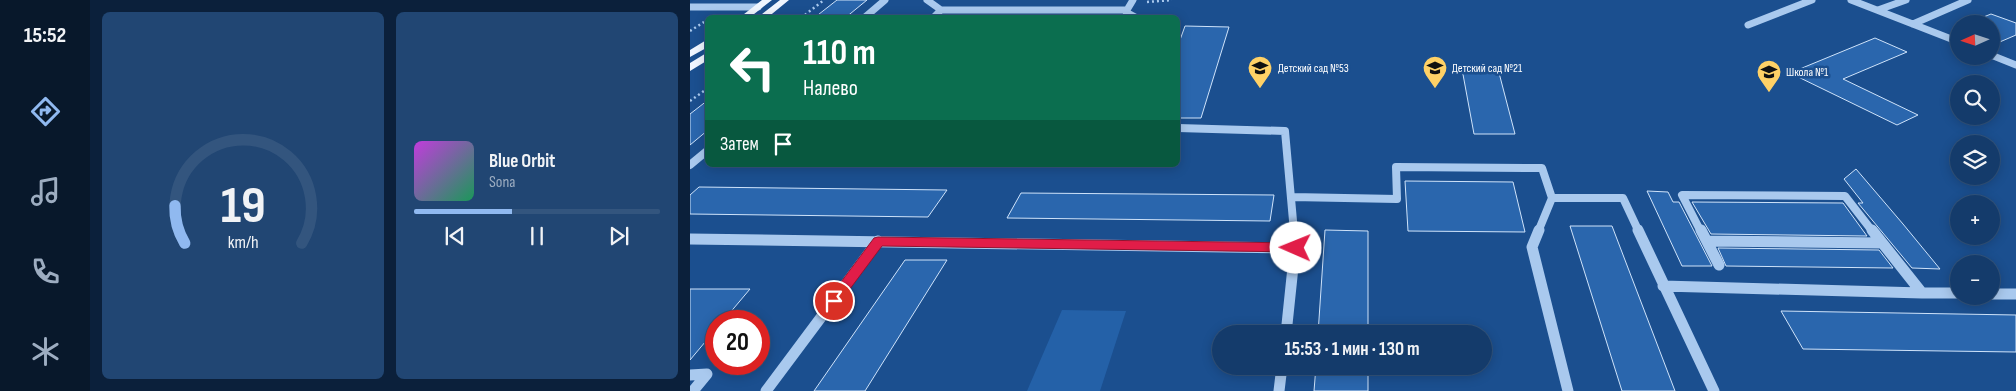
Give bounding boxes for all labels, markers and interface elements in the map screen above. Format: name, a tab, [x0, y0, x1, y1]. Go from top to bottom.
north arrow	[1950, 15, 2000, 65]
map controls	[1950, 15, 2000, 305]
text: 15:52	[24, 22, 66, 49]
text: 110 m	[803, 32, 876, 75]
icon: left	[720, 35, 785, 100]
school or university icon: Детский сад №53	[1247, 55, 1273, 89]
school or university icon: Детский сад №21	[1422, 55, 1448, 89]
school or university icon: Школа №1	[1756, 59, 1782, 93]
place label: Детский сад №53	[1278, 61, 1349, 76]
place label: Детский сад №21	[1452, 61, 1523, 76]
place label: Школа №1	[1786, 65, 1829, 80]
text: Налево	[803, 75, 858, 102]
button: search	[1950, 75, 2000, 125]
icon: directions	[28, 94, 63, 129]
icon: arrive	[769, 130, 797, 158]
text: Затем	[720, 133, 759, 156]
button: layers	[1950, 135, 2000, 185]
text: Blue Orbit	[489, 150, 555, 173]
text: Sona	[489, 173, 516, 192]
icon: music	[28, 174, 63, 209]
text: 19	[220, 175, 266, 238]
button: +	[1950, 195, 2000, 245]
position arrow	[1269, 221, 1321, 273]
icon: previous	[441, 222, 469, 250]
icon: pause	[523, 222, 551, 250]
icon: next	[605, 222, 633, 250]
text: km/h	[228, 232, 258, 253]
icon: phone	[28, 254, 63, 289]
button: −	[1950, 255, 2000, 305]
pin	[813, 280, 855, 322]
icon: arrive	[820, 287, 848, 315]
speed limit sign: 20	[705, 310, 770, 375]
icon: climate	[28, 334, 63, 369]
text: 15:53 · 1 мин · 130 m	[1284, 338, 1420, 361]

